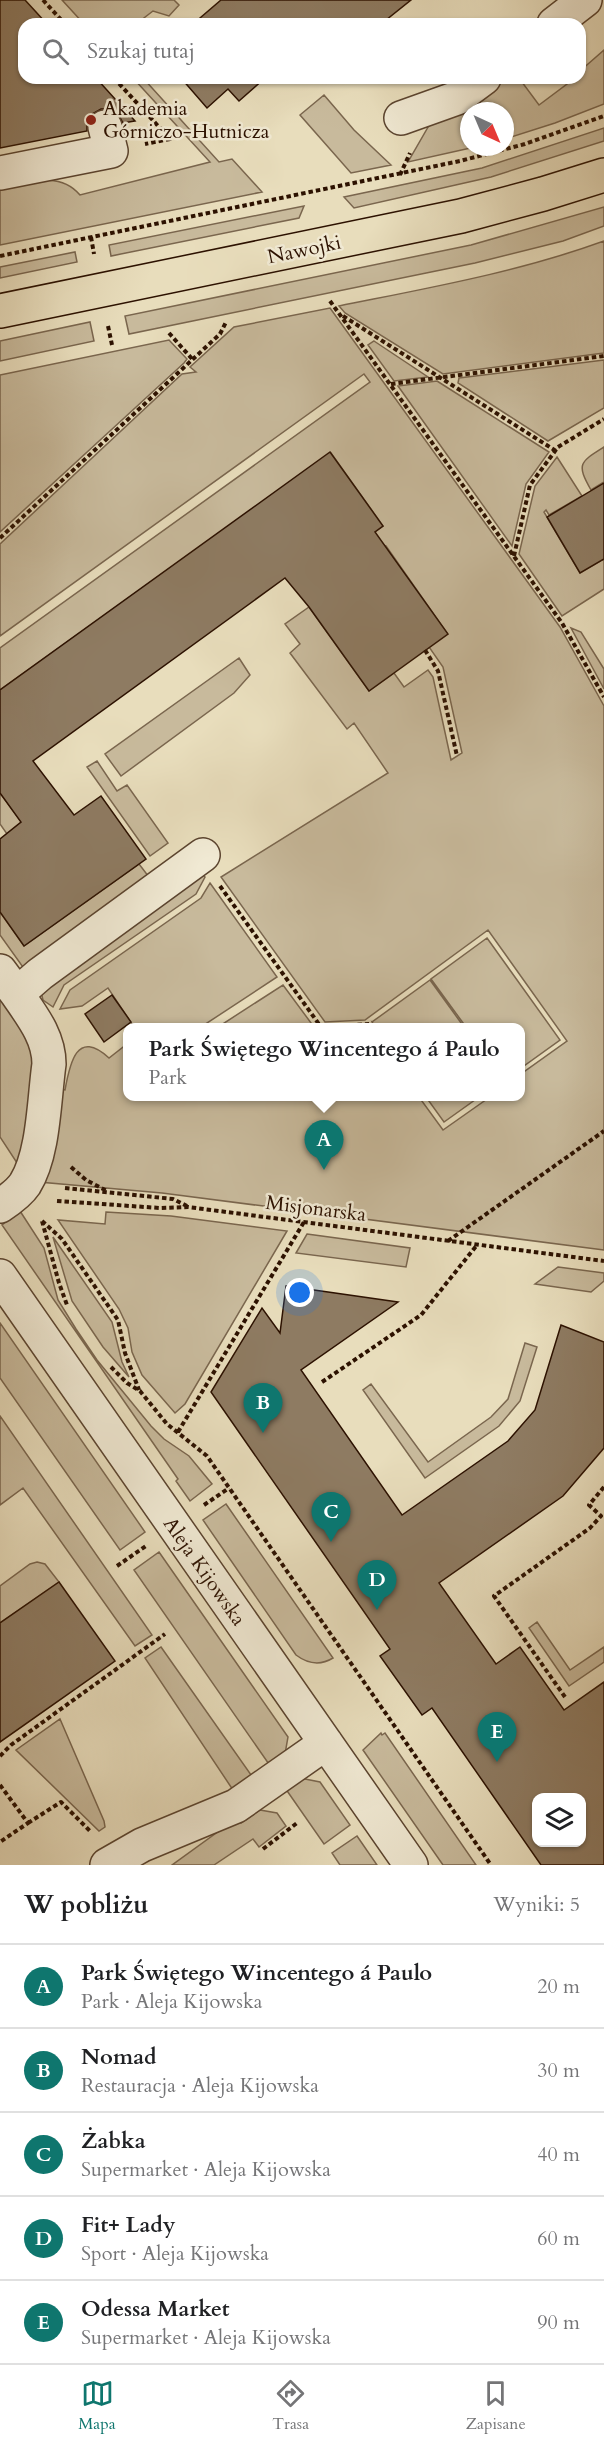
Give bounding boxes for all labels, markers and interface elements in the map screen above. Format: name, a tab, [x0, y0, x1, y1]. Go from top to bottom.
search box	[18, 18, 586, 84]
icon: search	[39, 35, 72, 68]
text: Szukaj tutaj	[87, 36, 195, 66]
place label: Akademia Górniczo-Hutnicza	[103, 95, 270, 145]
north arrow	[460, 102, 514, 156]
marker: Akademia Górniczo-Hutnicza	[84, 113, 98, 127]
street label: Nawojki	[265, 228, 344, 270]
popup	[123, 1023, 525, 1101]
text: Park Świętego Wincentego á Paulo	[148, 1034, 500, 1064]
text: Park	[148, 1064, 187, 1091]
pin: A	[304, 1120, 344, 1170]
street label: Misjonarska	[264, 1189, 368, 1228]
your location	[285, 1278, 314, 1307]
pin: B	[244, 1384, 282, 1433]
pin: C	[312, 1492, 350, 1542]
street label: Aleja Kijowska	[157, 1511, 252, 1631]
pin: D	[358, 1560, 397, 1610]
pin: E	[478, 1712, 516, 1762]
map controls	[532, 1793, 586, 1847]
button: layers	[532, 1793, 586, 1847]
text: W pobliżu	[24, 1887, 149, 1922]
text: Wyniki: 5	[493, 1891, 580, 1918]
text: Park Świętego Wincentego á Paulo	[81, 1958, 432, 1988]
text: A	[36, 1973, 51, 2000]
text: 20 m	[537, 1973, 580, 2000]
text: Park · Aleja Kijowska	[81, 1988, 262, 2015]
text: Nomad	[81, 2042, 157, 2072]
text: B	[36, 2057, 51, 2084]
text: 30 m	[537, 2057, 580, 2084]
text: Restauracja · Aleja Kijowska	[81, 2072, 319, 2099]
text: Żabka	[81, 2126, 146, 2156]
text: C	[36, 2141, 51, 2168]
text: 40 m	[537, 2141, 580, 2168]
text: Supermarket · Aleja Kijowska	[81, 2156, 331, 2183]
text: Fit+ Lady	[81, 2210, 175, 2240]
text: D	[35, 2225, 52, 2252]
text: 60 m	[537, 2225, 580, 2252]
text: Sport · Aleja Kijowska	[81, 2240, 269, 2267]
text: Odessa Market	[81, 2294, 230, 2324]
text: E	[37, 2309, 50, 2336]
text: 90 m	[537, 2309, 580, 2336]
text: Supermarket · Aleja Kijowska	[81, 2324, 331, 2351]
tab: Mapa	[78, 2377, 116, 2435]
tab: Trasa	[272, 2377, 309, 2435]
tab: Zapisane	[466, 2377, 526, 2435]

